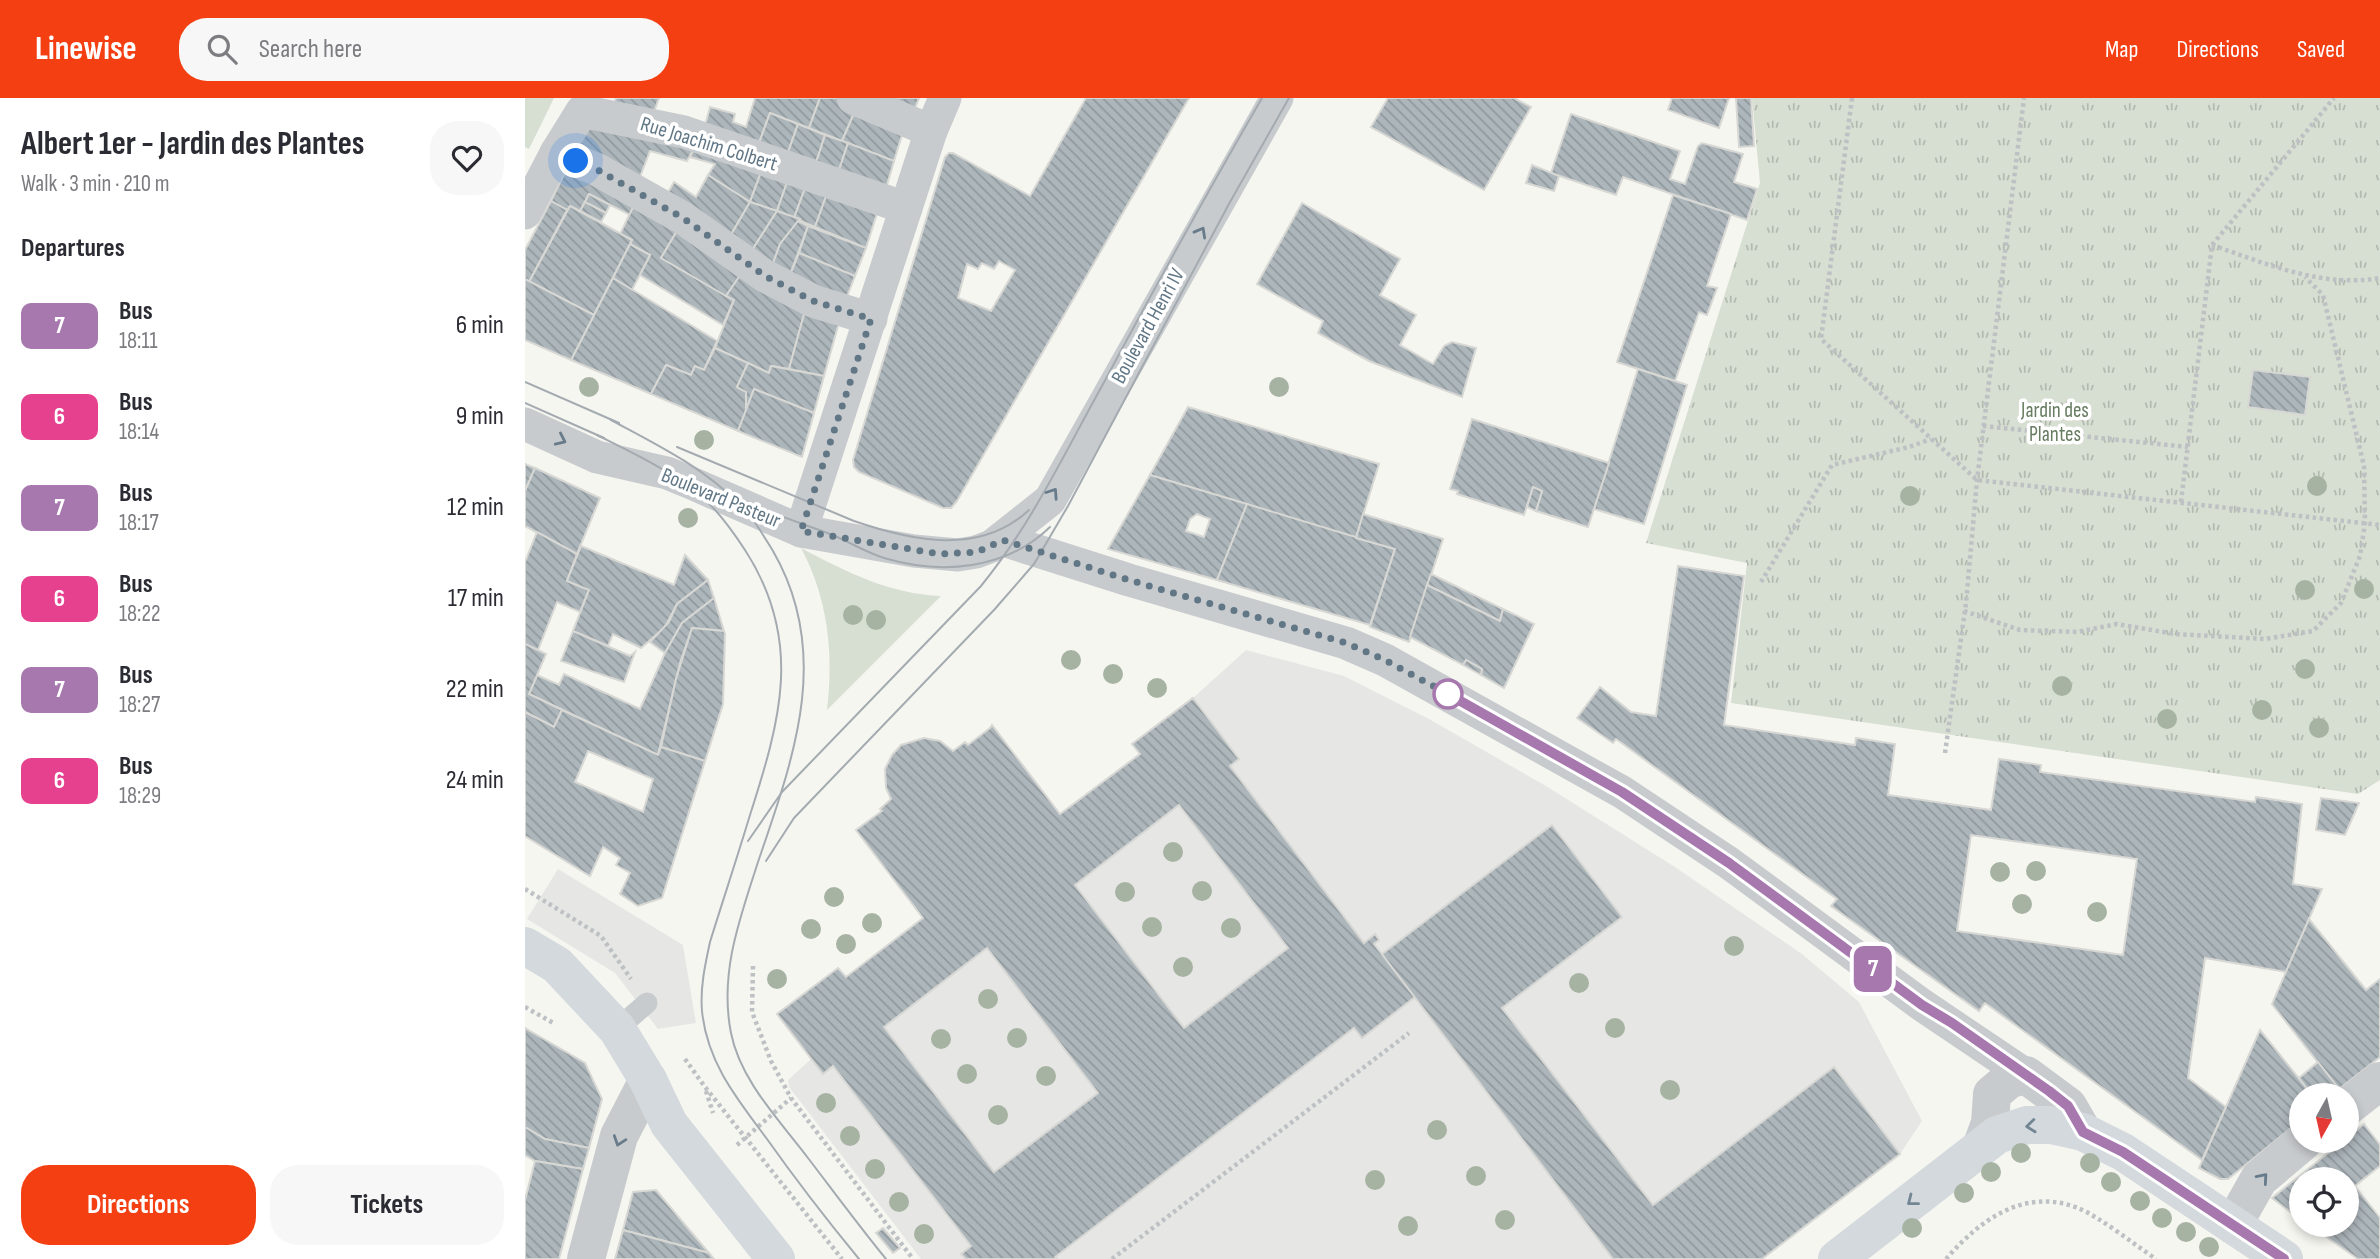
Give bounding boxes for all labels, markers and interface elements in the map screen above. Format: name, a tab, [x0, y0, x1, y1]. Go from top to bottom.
search box	[179, 18, 669, 81]
text: Linewise	[35, 29, 137, 69]
icon: search	[203, 30, 241, 68]
text: Search here	[259, 34, 362, 65]
text: Map	[2105, 35, 2138, 64]
text: Directions	[2176, 35, 2259, 64]
text: Saved	[2297, 35, 2345, 64]
street label: Rue Joachim Colbert	[637, 111, 781, 177]
button: heart	[430, 121, 504, 195]
text: Albert 1er - Jardin des Plantes	[21, 124, 364, 164]
your location	[558, 143, 593, 178]
text: Walk · 3 min · 210 m	[21, 170, 170, 198]
one-way arrow	[1193, 227, 1206, 239]
text: Departures	[21, 233, 125, 264]
street label: Boulevard Henri IV	[1106, 264, 1190, 388]
text: Bus	[119, 296, 153, 327]
text: 6 min	[456, 310, 504, 341]
text: 7	[54, 311, 65, 340]
text: 18:11	[119, 327, 158, 355]
text: Bus	[119, 387, 153, 418]
park label: Jardin des Plantes	[2020, 398, 2089, 447]
text: 9 min	[456, 401, 504, 432]
text: 6	[54, 402, 65, 431]
text: 18:14	[119, 418, 159, 446]
one-way arrow	[554, 432, 566, 446]
street label: Boulevard Pasteur	[658, 463, 784, 533]
text: Bus	[119, 478, 153, 509]
one-way arrow	[1045, 488, 1057, 501]
text: 12 min	[447, 492, 504, 523]
text: 7	[54, 493, 65, 522]
text: 18:17	[119, 509, 159, 537]
text: Bus	[119, 569, 153, 600]
text: 17 min	[448, 583, 504, 614]
text: 6	[54, 584, 65, 613]
text: 18:22	[119, 600, 160, 628]
text: Bus	[119, 660, 153, 691]
text: 22 min	[446, 674, 504, 705]
text: 7	[54, 675, 65, 704]
unlabelled marker	[1433, 679, 1463, 709]
text: 18:27	[119, 691, 160, 719]
text: Bus	[119, 751, 153, 782]
text: 24 min	[446, 765, 504, 796]
text: 6	[54, 766, 65, 795]
text: 18:29	[119, 782, 161, 810]
line badge: 7	[1850, 946, 1896, 992]
text: 7	[1868, 954, 1878, 983]
north arrow	[2289, 1083, 2359, 1153]
map controls	[2289, 1083, 2359, 1237]
one-way arrow	[2025, 1118, 2036, 1133]
one-way arrow	[613, 1134, 627, 1147]
button: Directions	[21, 1165, 256, 1245]
button: Tickets	[270, 1165, 504, 1245]
button: locate	[2289, 1167, 2359, 1237]
one-way arrow	[2254, 1173, 2267, 1186]
one-way arrow	[1907, 1193, 1920, 1206]

